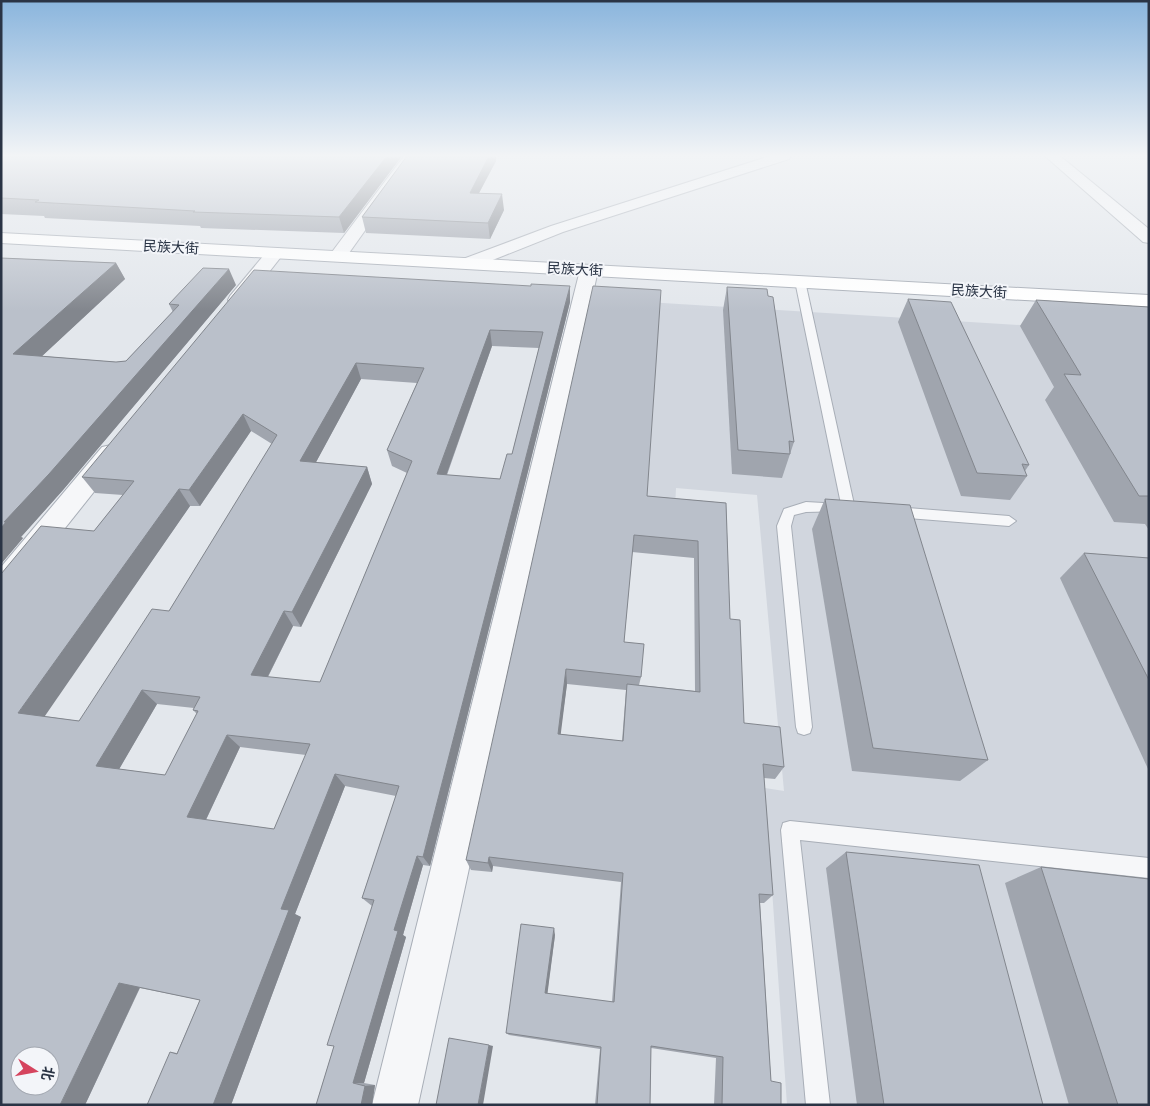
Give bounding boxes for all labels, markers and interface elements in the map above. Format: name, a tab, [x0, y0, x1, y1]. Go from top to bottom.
street label: 民族大街	[143, 237, 199, 257]
street label: 民族大街	[547, 259, 603, 279]
street label: 民族大街	[951, 281, 1007, 301]
north arrow	[10, 1046, 60, 1096]
text: 北	[38, 1065, 58, 1082]

